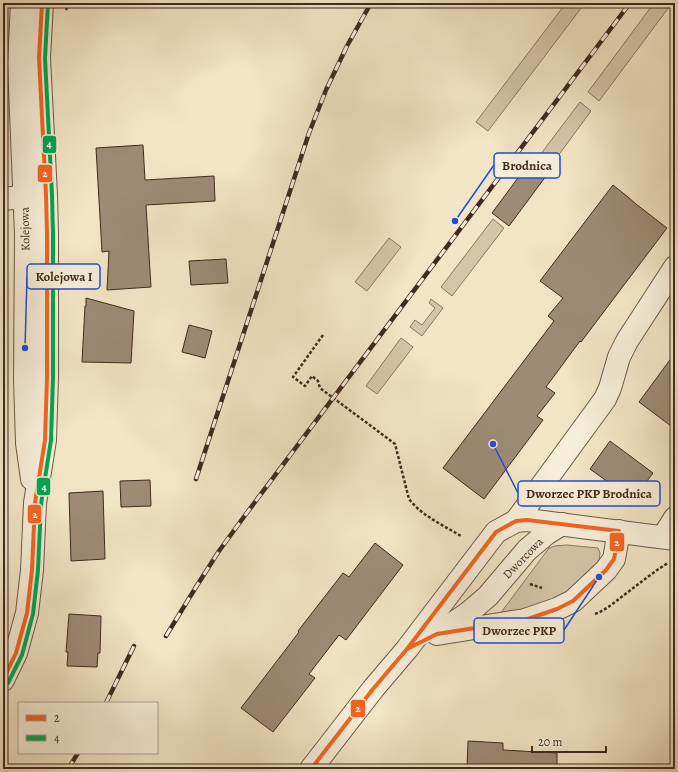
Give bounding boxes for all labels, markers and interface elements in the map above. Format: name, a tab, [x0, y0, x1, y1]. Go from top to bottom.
line badge: 4	[42, 135, 57, 154]
text: 4	[46, 137, 52, 152]
callout: Brodnica	[494, 153, 560, 178]
text: Brodnica	[502, 157, 553, 174]
line badge: 2	[37, 164, 53, 183]
text: 2	[42, 166, 48, 181]
street label: Kolejowa	[17, 206, 33, 251]
callout: Kolejowa I	[27, 264, 100, 289]
text: Kolejowa I	[35, 268, 93, 285]
line badge: 4	[36, 477, 51, 496]
text: 4	[41, 480, 47, 495]
callout: Dworzec PKP Brodnica	[518, 481, 660, 506]
text: Dworzec PKP Brodnica	[526, 485, 653, 502]
line badge: 2	[27, 504, 42, 524]
text: 2	[32, 507, 38, 522]
line badge: 2	[609, 532, 625, 552]
street label: Dworcowa	[499, 534, 547, 582]
text: 2	[614, 535, 620, 550]
callout: Dworzec PKP	[474, 618, 564, 643]
text: Dworzec PKP	[482, 622, 557, 639]
line badge: 2	[350, 699, 366, 718]
text: 2	[355, 701, 361, 716]
legend	[18, 702, 158, 754]
text: 2	[54, 710, 60, 726]
scale bar	[532, 728, 606, 754]
text: 4	[54, 730, 60, 746]
text: 20 m	[538, 734, 562, 750]

